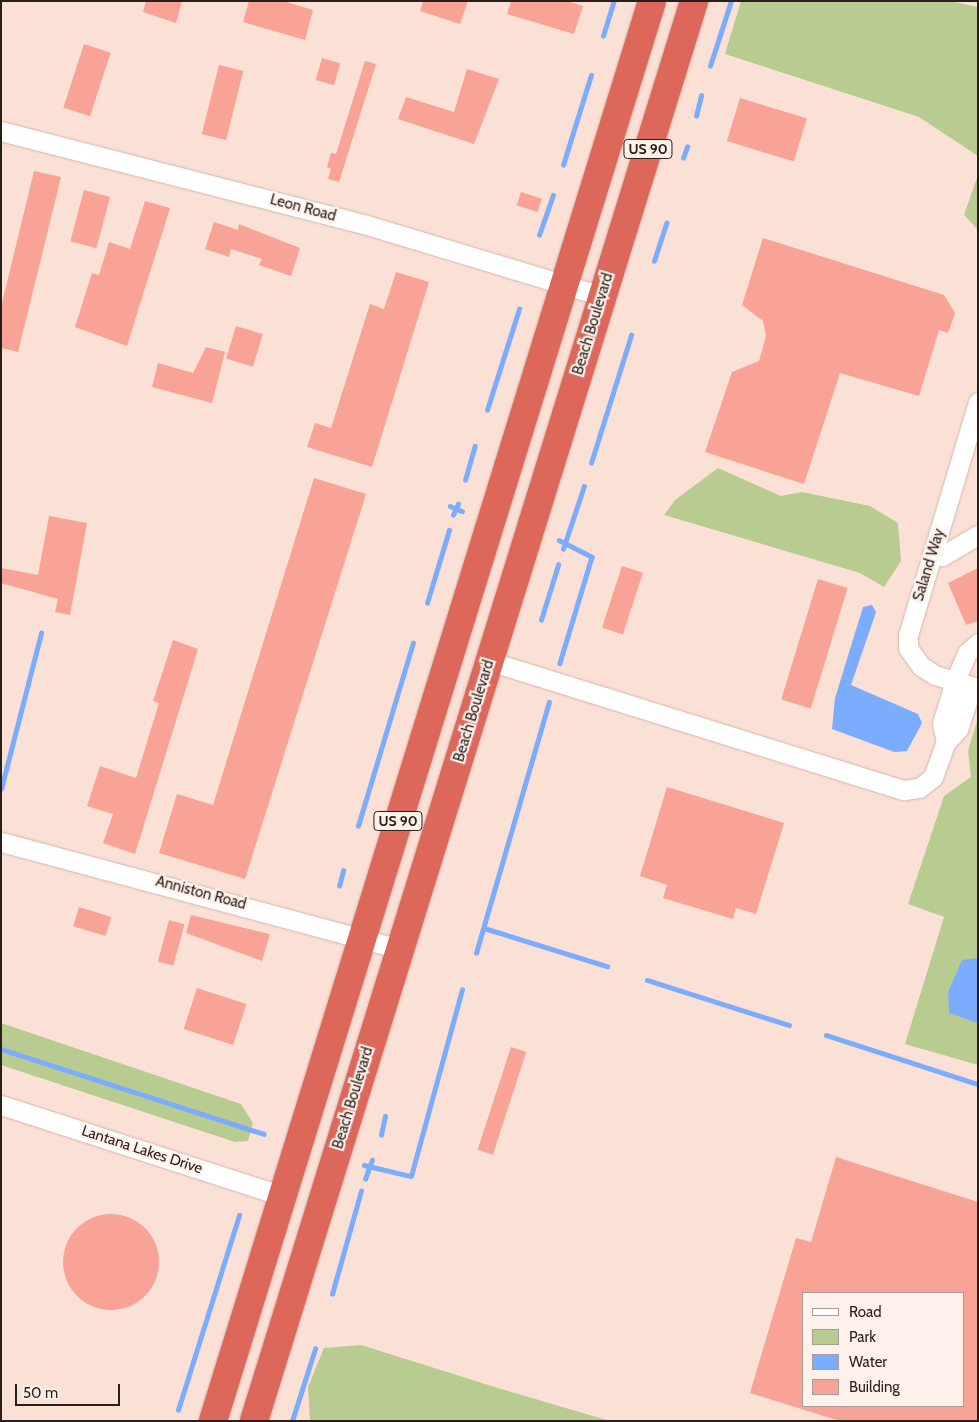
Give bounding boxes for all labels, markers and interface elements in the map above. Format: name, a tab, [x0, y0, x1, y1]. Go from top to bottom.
road number: US 90	[623, 138, 673, 160]
street label: Leon Road	[268, 191, 338, 225]
street label: Beach Boulevard	[569, 271, 617, 377]
street label: Saland Way	[909, 527, 949, 603]
street label: Beach Boulevard	[450, 658, 498, 764]
road number: US 90	[373, 809, 423, 832]
street label: Anniston Road	[154, 872, 248, 914]
street label: Beach Boulevard	[329, 1045, 377, 1151]
street label: Lantana Lakes Drive	[79, 1122, 205, 1178]
legend	[802, 1292, 964, 1407]
text: Road	[849, 1303, 882, 1321]
text: Park	[849, 1328, 876, 1346]
text: Water	[849, 1353, 887, 1371]
scale bar	[18, 1374, 122, 1406]
text: Building	[849, 1378, 900, 1396]
text: 50 m	[23, 1384, 58, 1402]

